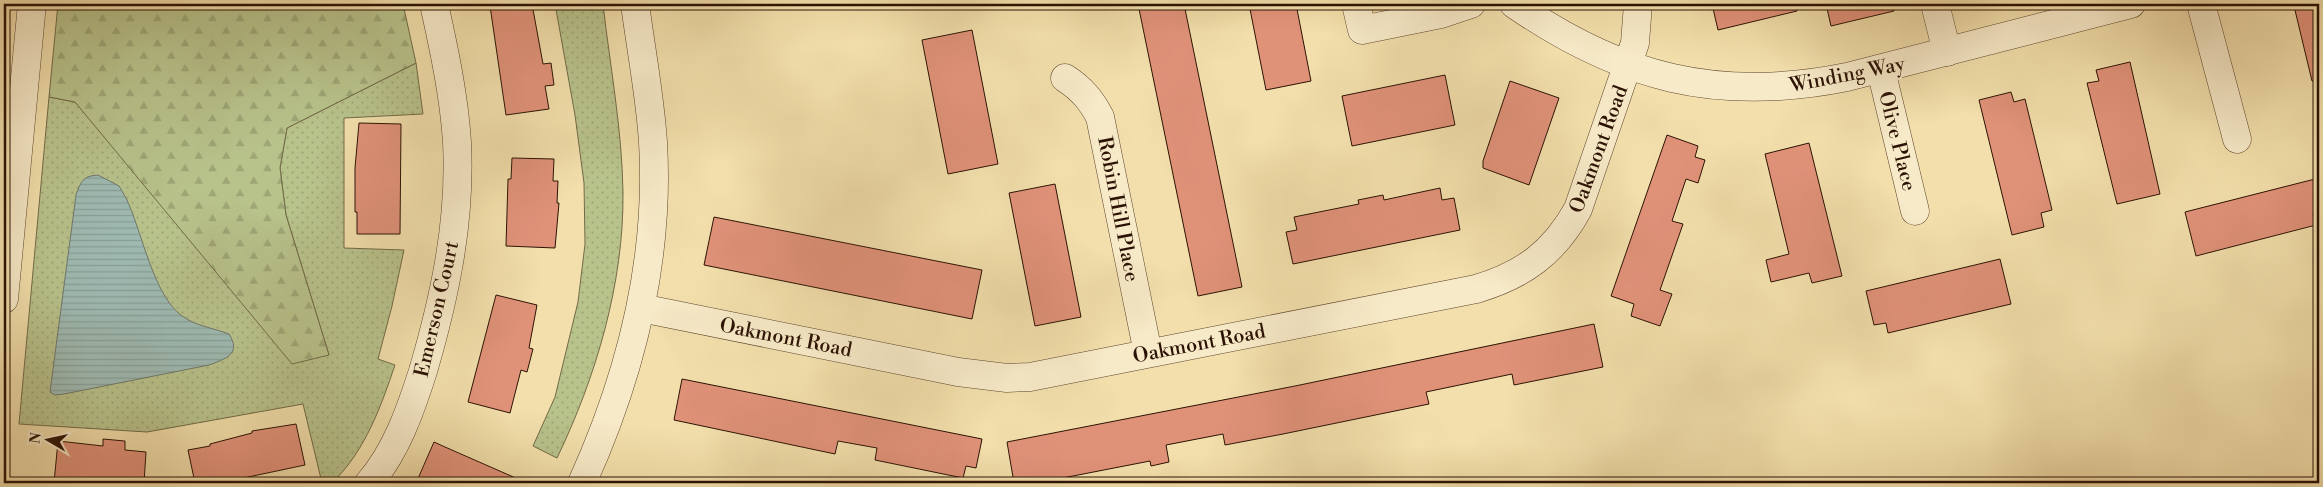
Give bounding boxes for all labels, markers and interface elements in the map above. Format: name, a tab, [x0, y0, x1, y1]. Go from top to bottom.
street label: Winding Way	[1787, 52, 1907, 99]
street label: Oakmont Road	[1565, 81, 1634, 217]
street label: Olive Place	[1872, 89, 1921, 194]
street label: Robin Hill Place	[1091, 135, 1144, 284]
street label: Emerson Court	[410, 239, 465, 380]
street label: Oakmont Road	[717, 313, 855, 364]
street label: Oakmont Road	[1131, 319, 1268, 370]
north arrow	[22, 414, 72, 464]
text: N	[26, 431, 46, 445]

